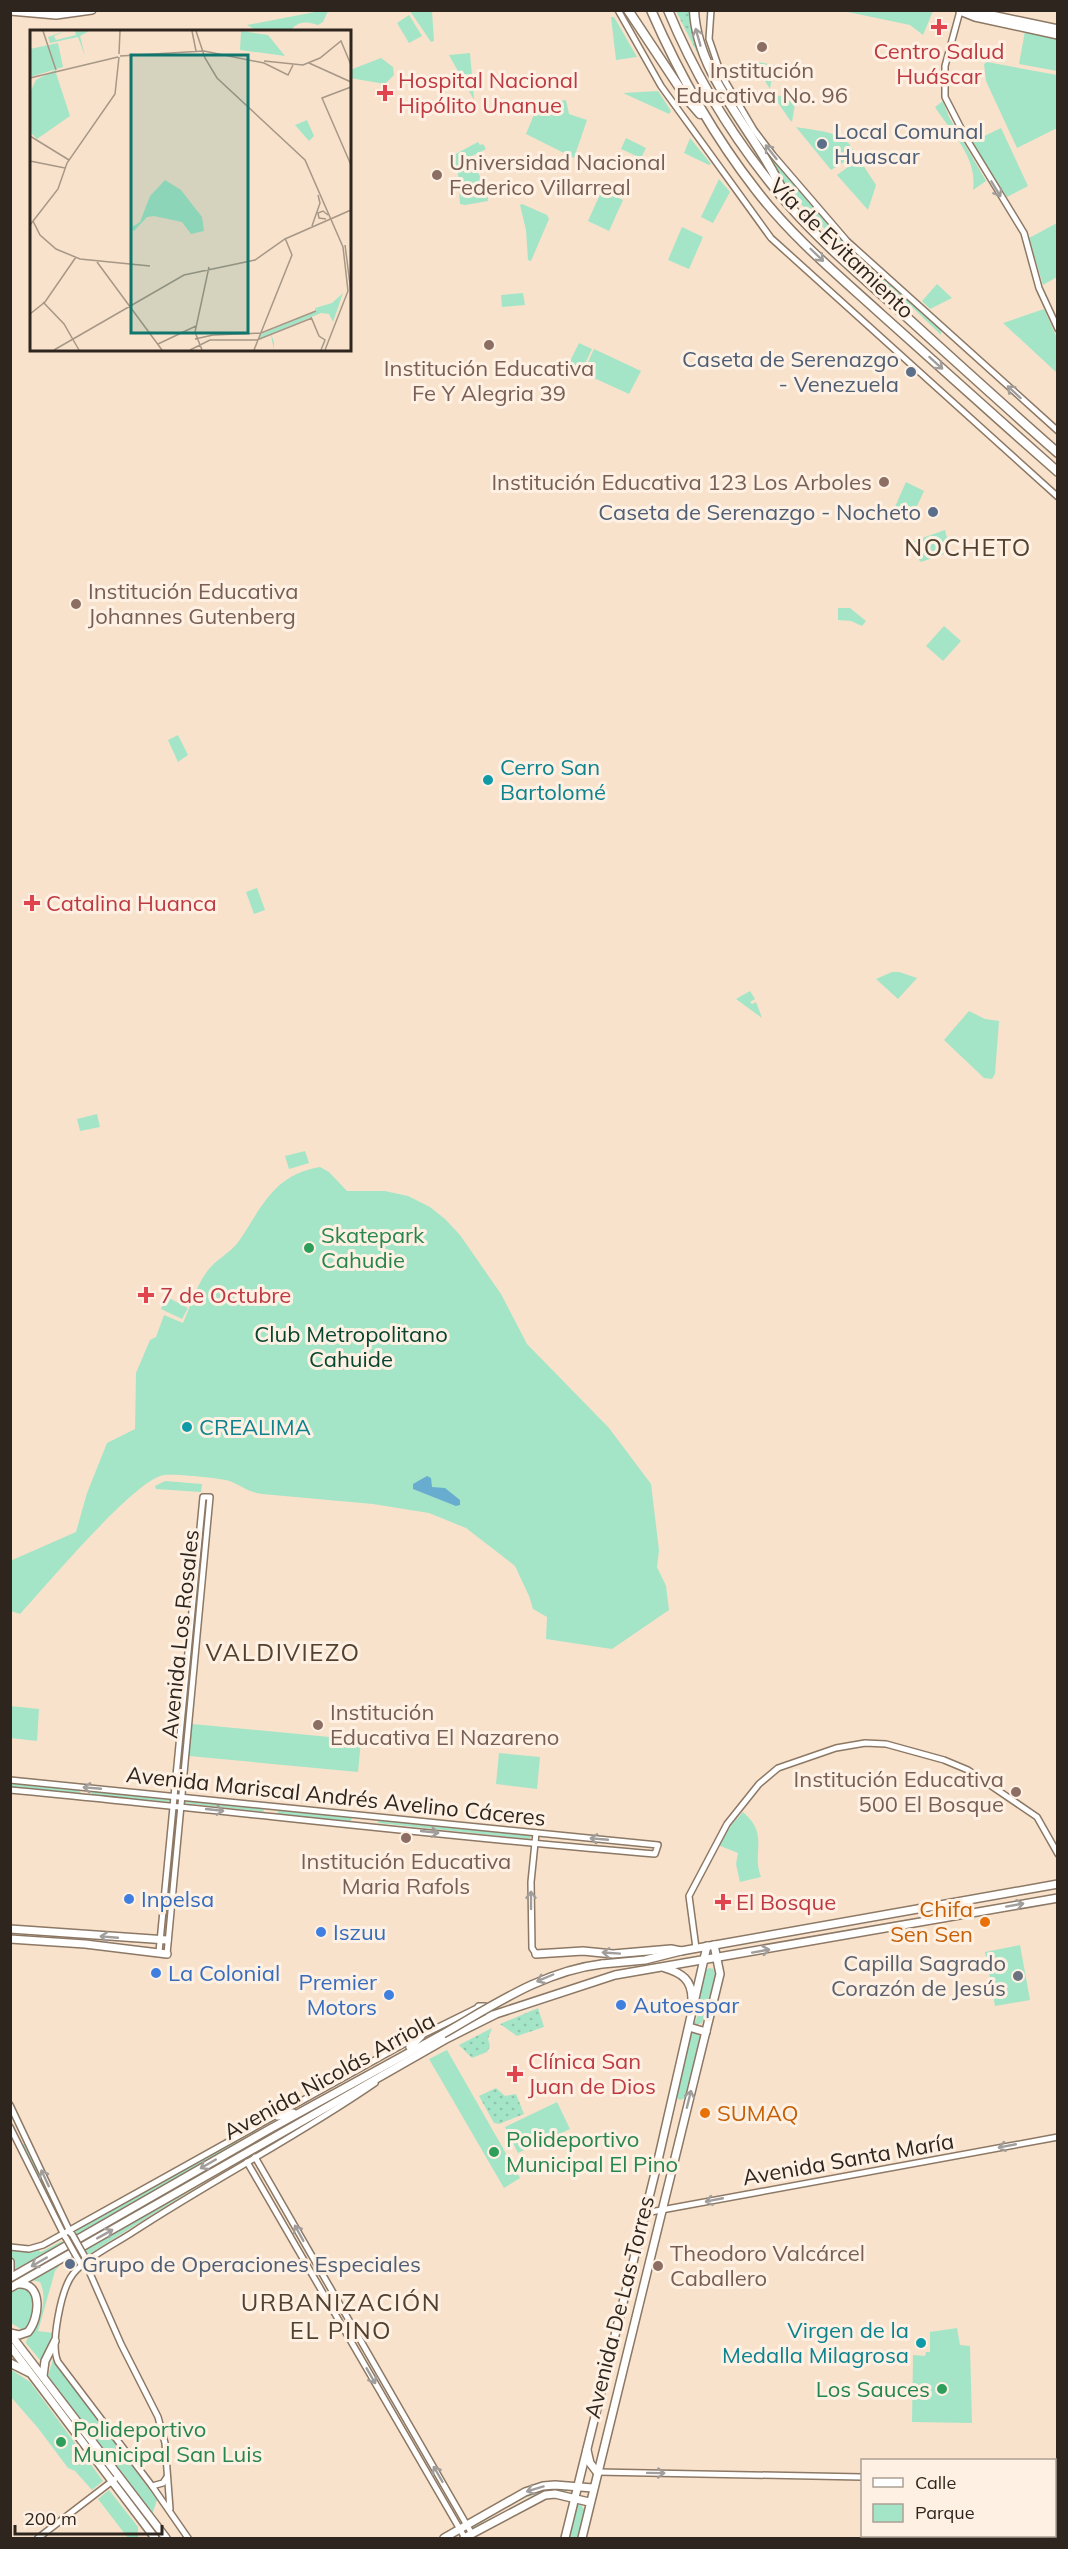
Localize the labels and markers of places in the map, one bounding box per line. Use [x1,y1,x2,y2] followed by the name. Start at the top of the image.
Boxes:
[930,18,948,36] marker: Centro Salud Huáscar
[873,37,1005,90] place label: Centro Salud Huáscar
[755,40,769,54] marker: Institución Educativa No. 96
[676,56,848,109] place label: Institución Educativa No. 96
[398,66,578,119] place label: Hospital Nacional Hipólito Unanue
[376,84,394,102] marker: Hospital Nacional Hipólito Unanue
[834,117,984,170] place label: Local Comunal Huascar
[815,137,829,151] marker: Local Comunal Huascar
[449,148,666,201] place label: Universidad Nacional Federico Villarreal
[430,168,444,182] marker: Universidad Nacional Federico Villarreal
[482,338,496,352] marker: Institución Educativa Fe Y Alegria 39
[682,345,899,398] place label: Caseta de Serenazgo - Venezuela
[384,354,594,407] place label: Institución Educativa Fe Y Alegria 39
[904,365,918,379] marker: Caseta de Serenazgo - Venezuela
[491,468,872,496] place label: Institución Educativa 123 Los Arboles
[877,475,891,489] marker: Institución Educativa 123 Los Arboles
[598,498,921,526] place label: Caseta de Serenazgo - Nocheto
[926,505,940,519] marker: Caseta de Serenazgo - Nocheto
[88,577,298,630] place label: Institución Educativa Johannes Gutenberg
[69,597,83,611] marker: Institución Educativa Johannes Gutenberg
[500,753,606,806] place label: Cerro San Bartolomé
[481,773,495,787] marker: Cerro San Bartolomé
[46,889,217,917] place label: Catalina Huanca
[23,894,41,912] marker: Catalina Huanca
[321,1221,425,1274] place label: Skatepark Cahudie
[302,1241,316,1255] marker: Skatepark Cahudie
[160,1281,291,1309] place label: 7 de Octubre
[137,1286,155,1304] marker: 7 de Octubre
[199,1413,311,1441] place label: CREALIMA
[180,1420,194,1434] marker: CREALIMA
[330,1698,559,1751] place label: Institución Educativa El Nazareno
[311,1718,325,1732] marker: Institución Educativa El Nazareno
[794,1765,1004,1818] place label: Institución Educativa 500 El Bosque
[1009,1785,1023,1799] marker: Institución Educativa 500 El Bosque
[399,1831,413,1845] marker: Institución Educativa Maria Rafols
[301,1847,511,1900] place label: Institución Educativa Maria Rafols
[141,1885,214,1913] place label: Inpelsa
[736,1888,836,1916] place label: El Bosque
[122,1892,136,1906] marker: Inpelsa
[714,1893,732,1911] marker: El Bosque
[890,1895,973,1948] place label: Chifa Sen Sen
[978,1915,992,1929] marker: Chifa Sen Sen
[333,1918,386,1946] place label: Iszuu
[314,1925,328,1939] marker: Iszuu
[831,1949,1006,2002] place label: Capilla Sagrado Corazón de Jesús
[168,1959,280,1987] place label: La Colonial
[149,1966,163,1980] marker: La Colonial
[299,1968,377,2021] place label: Premier Motors
[1011,1969,1025,1983] marker: Capilla Sagrado Corazón de Jesús
[382,1988,396,2002] marker: Premier Motors
[633,1991,739,2019] place label: Autoespar
[614,1998,628,2012] marker: Autoespar
[528,2047,656,2100] place label: Clínica San Juan de Dios
[506,2065,524,2083] marker: Clínica San Juan de Dios
[717,2099,799,2127] place label: SUMAQ
[698,2106,712,2120] marker: SUMAQ
[506,2125,678,2178] place label: Polideportivo Municipal El Pino
[487,2145,501,2159] marker: Polideportivo Municipal El Pino
[670,2239,865,2292] place label: Theodoro Valcárcel Caballero
[82,2250,421,2278] place label: Grupo de Operaciones Especiales
[63,2257,77,2271] marker: Grupo de Operaciones Especiales
[651,2259,665,2273] marker: Theodoro Valcárcel Caballero
[722,2316,909,2369] place label: Virgen de la Medalla Milagrosa
[914,2336,928,2350] marker: Virgen de la Medalla Milagrosa
[816,2375,930,2403] place label: Los Sauces
[935,2382,949,2396] marker: Los Sauces
[73,2415,262,2468] place label: Polideportivo Municipal San Luis
[54,2435,68,2449] marker: Polideportivo Municipal San Luis

